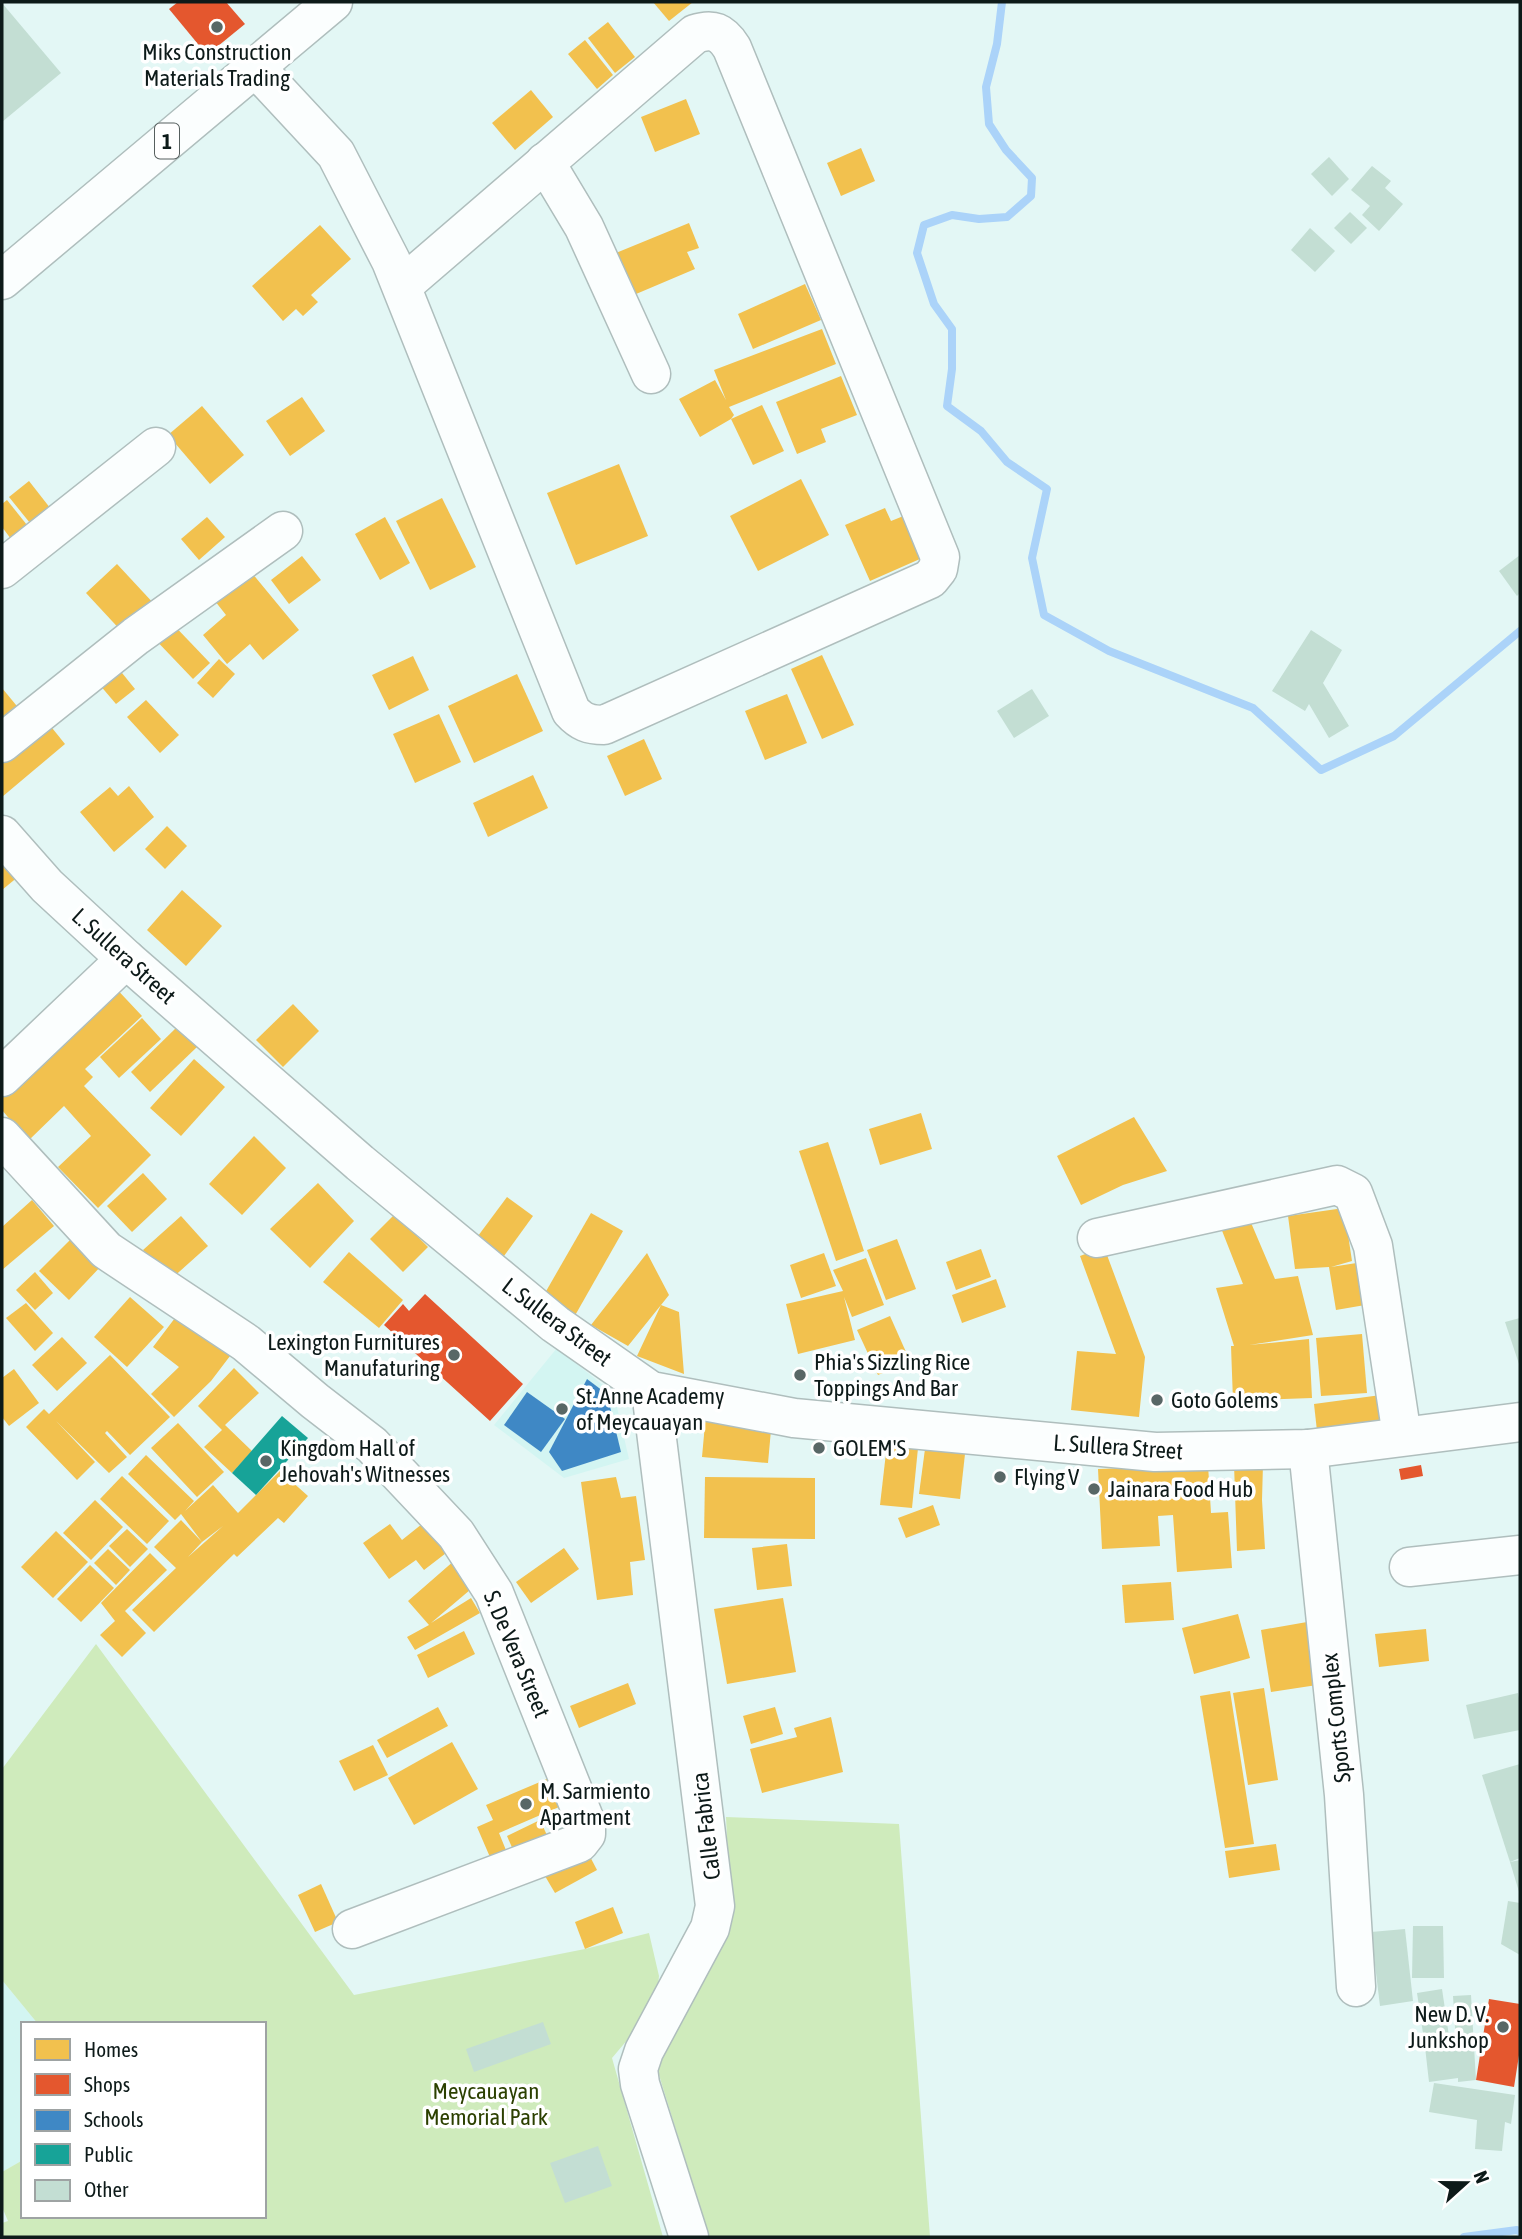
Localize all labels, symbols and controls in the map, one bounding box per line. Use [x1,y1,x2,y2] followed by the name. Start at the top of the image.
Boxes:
[209,19,225,35] marker: Miks Construction Materials Trading
[142,39,292,91] place label: Miks Construction Materials Trading
[155,124,179,158] road number: 1
[67,903,181,1009] street label: L. Sullera Street
[497,1273,617,1371] street label: L. Sullera Street
[267,1329,440,1381] place label: Lexington Furnitures Manufaturing
[446,1347,462,1363] marker: Lexington Furnitures Manufaturing
[814,1349,970,1401] place label: Phia's Sizzling Rice Toppings And Bar
[792,1367,808,1383] marker: Phia's Sizzling Rice Toppings And Bar
[576,1383,725,1435] place label: St. Anne Academy of Meycauayan
[1171,1387,1278,1413] place label: Goto Golems
[1149,1392,1165,1408] marker: Goto Golems
[554,1401,570,1417] marker: St. Anne Academy of Meycauayan
[1052,1429,1184,1465] street label: L. Sullera Street
[280,1435,450,1487] place label: Kingdom Hall of Jehovah's Witnesses
[833,1435,907,1461] place label: GOLEM'S
[811,1440,827,1456] marker: GOLEM'S
[258,1453,274,1469] marker: Kingdom Hall of Jehovah's Witnesses
[1014,1464,1080,1490] place label: Flying V
[992,1469,1008,1485] marker: Flying V
[1108,1476,1253,1502] place label: Jainara Food Hub
[1086,1481,1102,1497] marker: Jainara Food Hub
[479,1587,555,1721] street label: S. De Vera Street
[1316,1652,1356,1784] street label: Sports Complex
[686,1771,726,1881] street label: Calle Fabrica
[540,1778,650,1830] place label: M. Sarmiento Apartment
[518,1796,534,1812] marker: M. Sarmiento Apartment
[1408,2001,1489,2053] place label: New D. V. Junkshop
[1495,2019,1511,2035] marker: New D. V. Junkshop
[21,2022,266,2218] legend
[84,2037,138,2061] text: Homes
[84,2072,130,2096] text: Shops
[424,2078,548,2130] park label: Meycauayan Memorial Park
[84,2107,144,2131] text: Schools
[84,2142,133,2166] text: Public
[1431,2148,1501,2218] north arrow
[1470,2168,1494,2186] text: N
[84,2177,129,2201] text: Other

